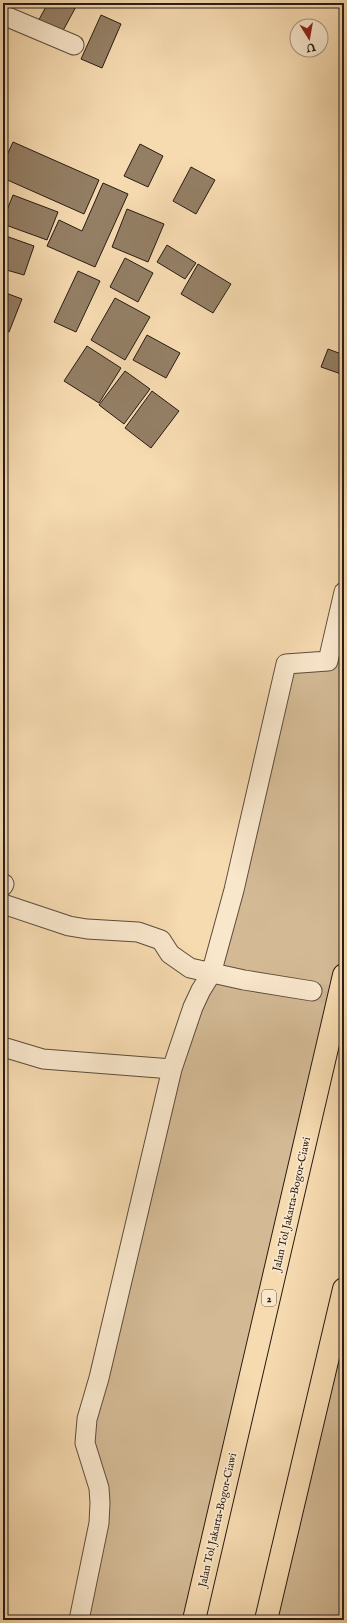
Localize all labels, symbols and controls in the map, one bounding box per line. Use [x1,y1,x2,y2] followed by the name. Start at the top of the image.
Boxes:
[289,18,329,58] north arrow
[304,39,318,55] text: U
[269,1136,314,1275] street label: Jalan Tol Jakarta–Bogor–Ciawi
[262,1290,276,1306] road number: 2
[195,1452,240,1591] street label: Jalan Tol Jakarta–Bogor–Ciawi

